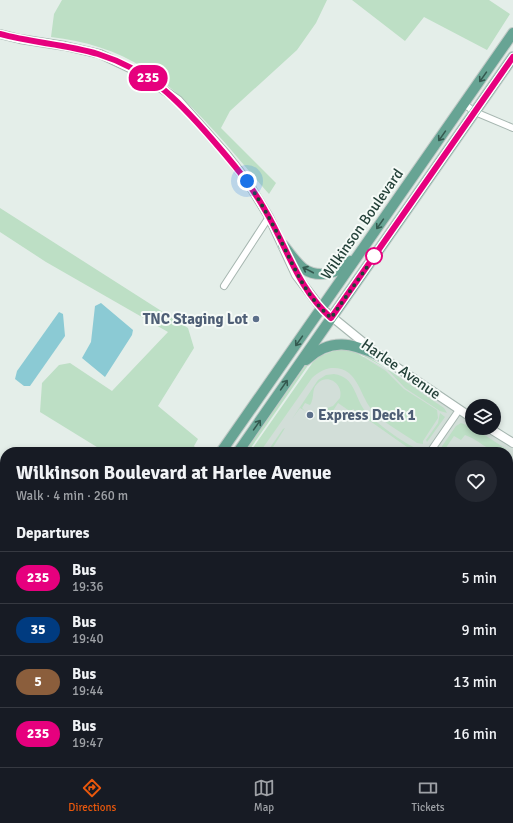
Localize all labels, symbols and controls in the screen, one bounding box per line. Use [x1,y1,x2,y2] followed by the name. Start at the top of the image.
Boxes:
[125,65,171,91] line badge: 235
[137,69,159,86] text: 235
[479,71,487,82] one-way arrow
[438,130,446,141] one-way arrow
[317,165,407,283] street label: Wilkinson Boulevard
[237,171,257,191] your location
[376,218,384,229] one-way arrow
[365,247,383,265] unlabelled marker
[302,265,314,273] one-way arrow
[143,310,248,328] place label: TNC Staging Lot
[251,314,261,324] marker: TNC Staging Lot
[295,335,303,346] one-way arrow
[358,335,444,403] street label: Harlee Avenue
[280,380,288,391] one-way arrow
[465,399,501,435] map controls
[465,399,501,435] button: layers
[318,406,415,424] place label: Express Deck 1
[305,410,315,420] marker: Express Deck 1
[253,420,261,431] one-way arrow
[455,460,497,502] button: heart
[16,461,332,485] text: Wilkinson Boulevard at Harlee Avenue
[16,488,128,504] text: Walk · 4 min · 260 m
[16,524,89,542] text: Departures
[72,561,96,579] text: Bus
[27,569,49,586] text: 235
[461,569,497,587] text: 5 min
[72,579,104,595] text: 19:36
[72,613,96,631] text: Bus
[30,621,46,638] text: 35
[461,621,497,639] text: 9 min
[72,631,104,647] text: 19:40
[72,665,96,683] text: Bus
[34,673,42,690] text: 5
[453,673,497,691] text: 13 min
[72,683,104,699] text: 19:44
[72,717,96,735] text: Bus
[27,725,49,742] text: 235
[453,725,497,743] text: 16 min
[72,735,104,751] text: 19:47
[68,777,116,814] tab: Directions
[253,777,275,814] tab: Map
[412,777,445,814] tab: Tickets

